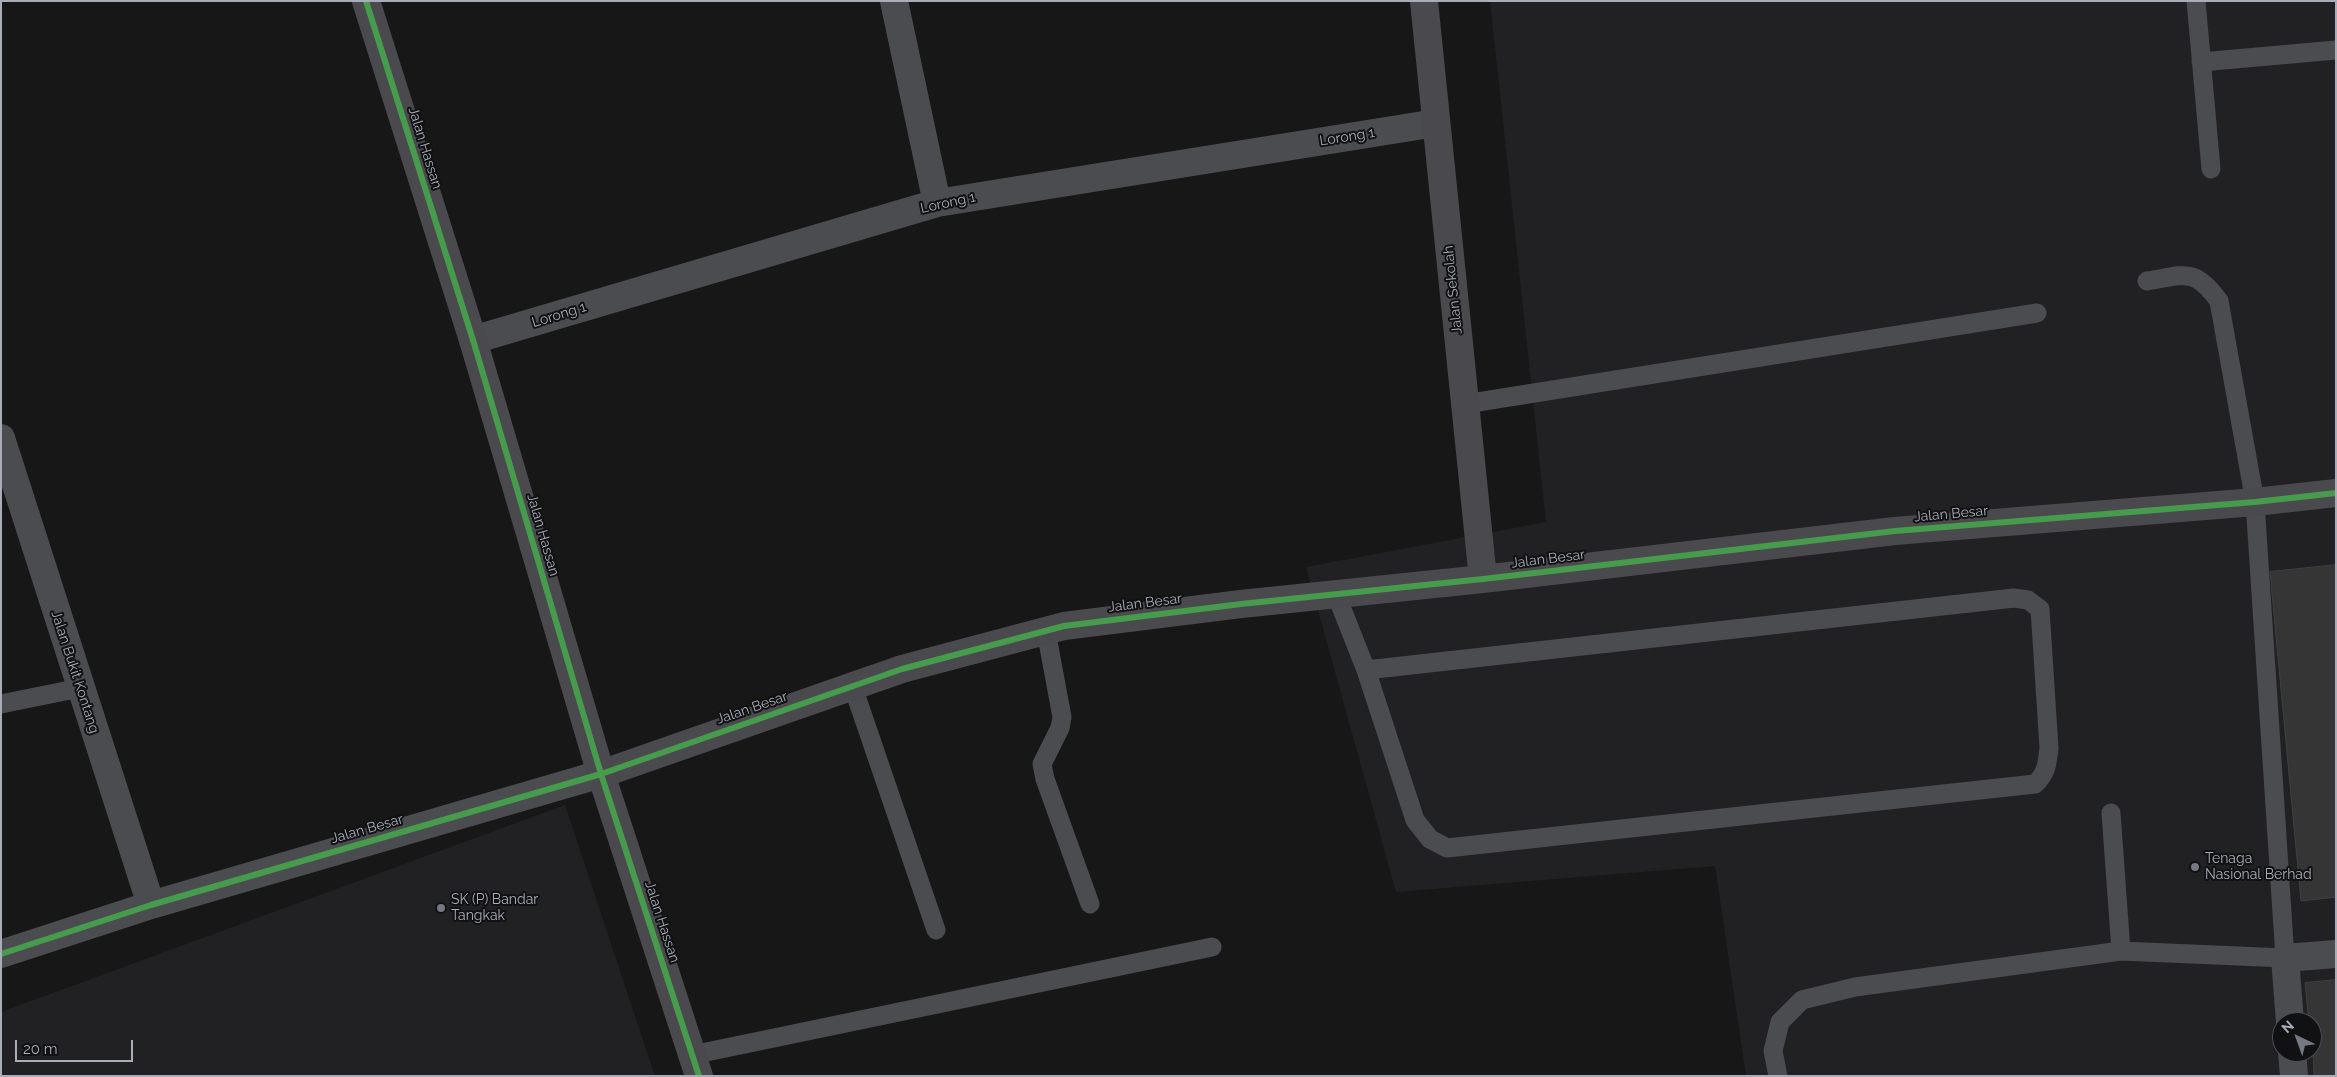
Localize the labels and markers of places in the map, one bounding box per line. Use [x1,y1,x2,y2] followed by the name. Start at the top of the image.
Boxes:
[2205,851,2312,884] place label: Tenaga Nasional Berhad
[2189,861,2201,873] marker: Tenaga Nasional Berhad
[451,892,538,924] place label: SK (P) Bandar Tangkak
[435,902,447,914] marker: SK (P) Bandar Tangkak

